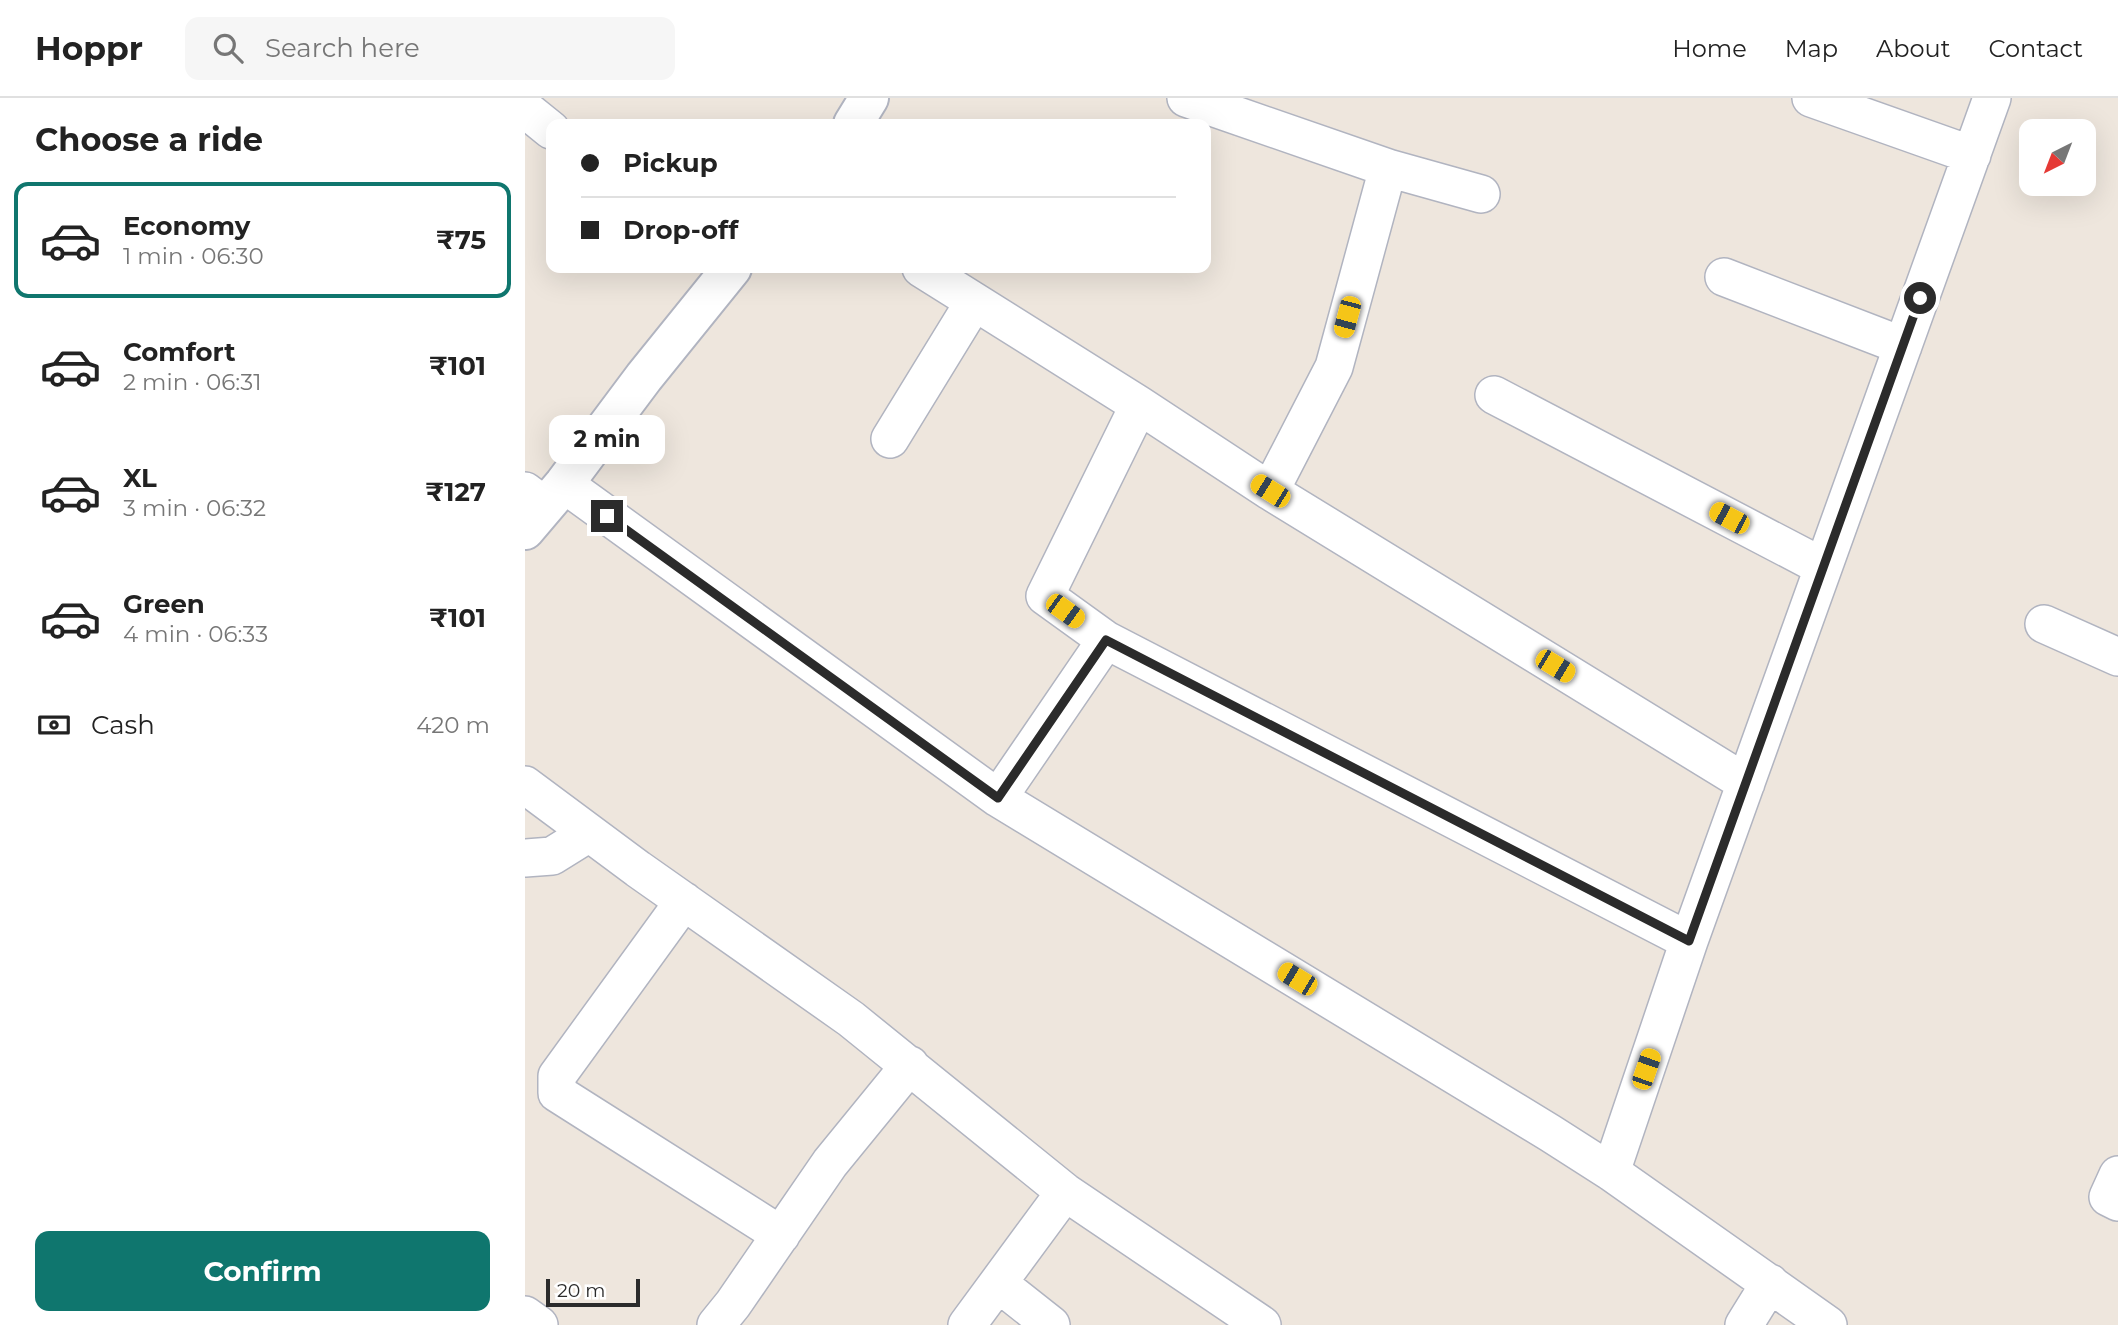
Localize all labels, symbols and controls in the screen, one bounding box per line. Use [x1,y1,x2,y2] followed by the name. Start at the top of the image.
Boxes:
[185,17,675,80] search box
[35,28,143,68] text: Hoppr
[209,29,247,67] icon: search
[265,32,420,64] text: Search here
[1672,34,1747,63] text: Home
[1785,34,1838,63] text: Map
[1876,34,1950,63] text: About
[1988,34,2083,63] text: Contact
[2019,119,2097,196] north arrow
[2019,119,2096,196] map controls
[35,120,263,159] text: Choose a ride
[623,147,718,179] text: Pickup
[39,209,102,272] icon: car
[123,210,250,242] text: Economy
[623,214,738,246] text: Drop-off
[436,224,486,256] text: ₹75
[123,242,264,270] text: 1 min · 06:30
[1904,282,1936,314] route start
[1332,294,1363,340] car
[39,335,102,398] icon: car
[123,336,235,368] text: Comfort
[429,350,486,382] text: ₹101
[123,368,261,396] text: 2 min · 06:31
[549,414,665,464] callout: 2 min
[573,425,641,453] text: 2 min
[39,461,102,524] icon: car
[123,462,157,494] text: XL
[1247,471,1294,511] car
[425,476,486,508] text: ₹127
[123,494,266,522] text: 3 min · 06:32
[1706,499,1753,537] car
[591,500,623,532] route end
[39,587,102,650] icon: car
[123,588,205,620] text: Green
[1042,590,1089,632] car
[429,602,486,634] text: ₹101
[123,620,268,648] text: 4 min · 06:33
[1532,646,1579,686] car
[35,706,73,744] icon: cash
[91,709,155,741] text: Cash
[416,711,490,739] text: 420 m
[1274,959,1321,999] car
[1630,1046,1663,1092] car
[35,1231,490,1311] button: Confirm
[546,1276,641,1308] scale bar
[557,1279,605,1302] text: 20 m

